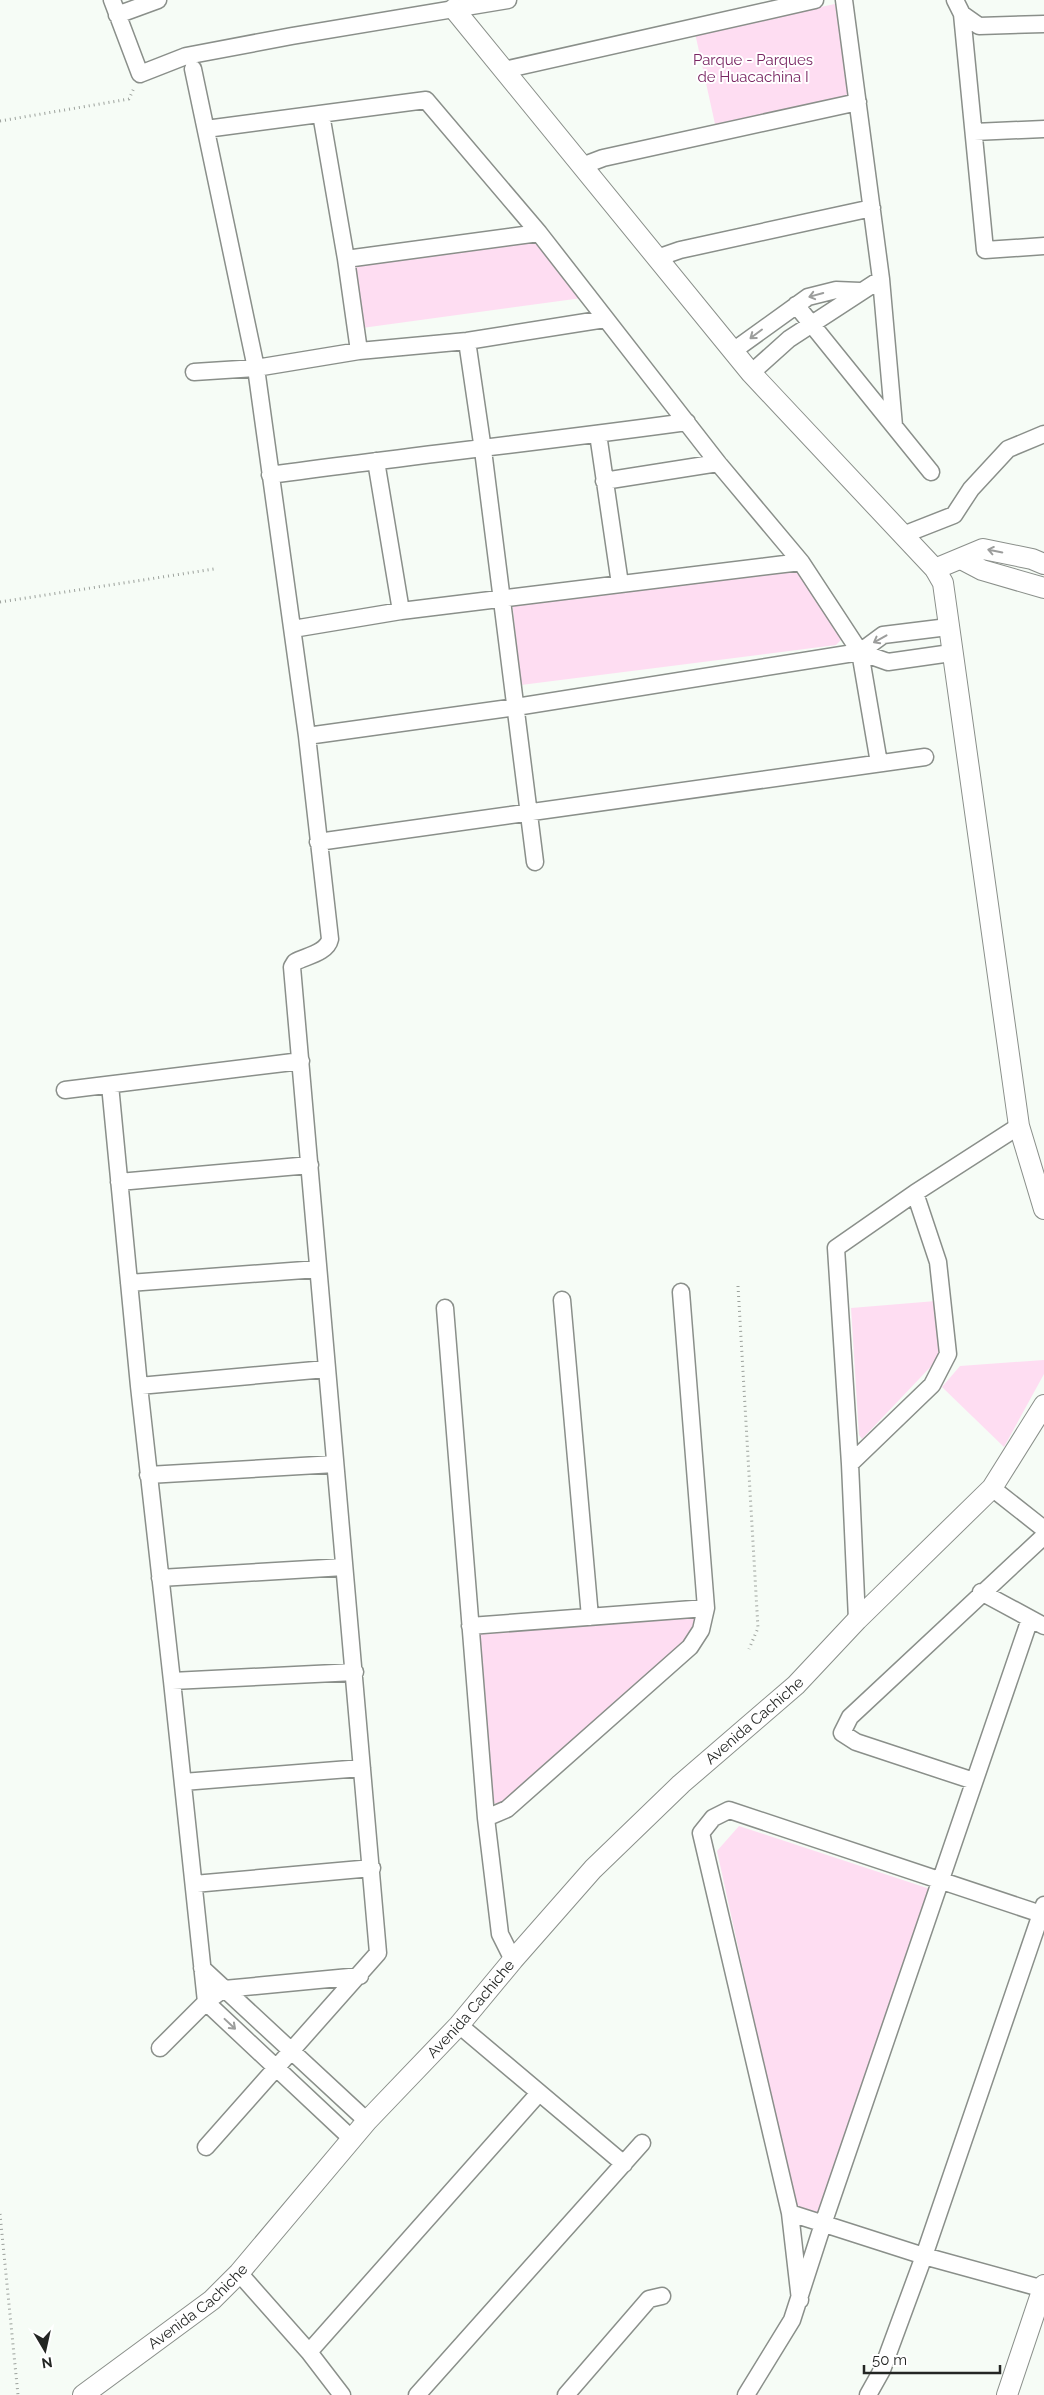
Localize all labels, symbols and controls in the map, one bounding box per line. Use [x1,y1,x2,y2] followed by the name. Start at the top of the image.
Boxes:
[693,51,813,86] park label: Parque - Parques de Huacachina I
[809,291,825,300] one-way arrow
[750,329,763,340] one-way arrow
[988,546,1004,556] one-way arrow
[873,634,888,644] one-way arrow
[702,1673,808,1768] street label: Avenida Cachiche
[423,1956,518,2062] street label: Avenida Cachiche
[223,2018,236,2030] one-way arrow
[144,2260,252,2353] street label: Avenida Cachiche
[20,2325,70,2375] north arrow
[864,2342,1000,2374] scale bar
[872,2351,907,2369] text: 50 m
[41,2354,54,2372] text: N

